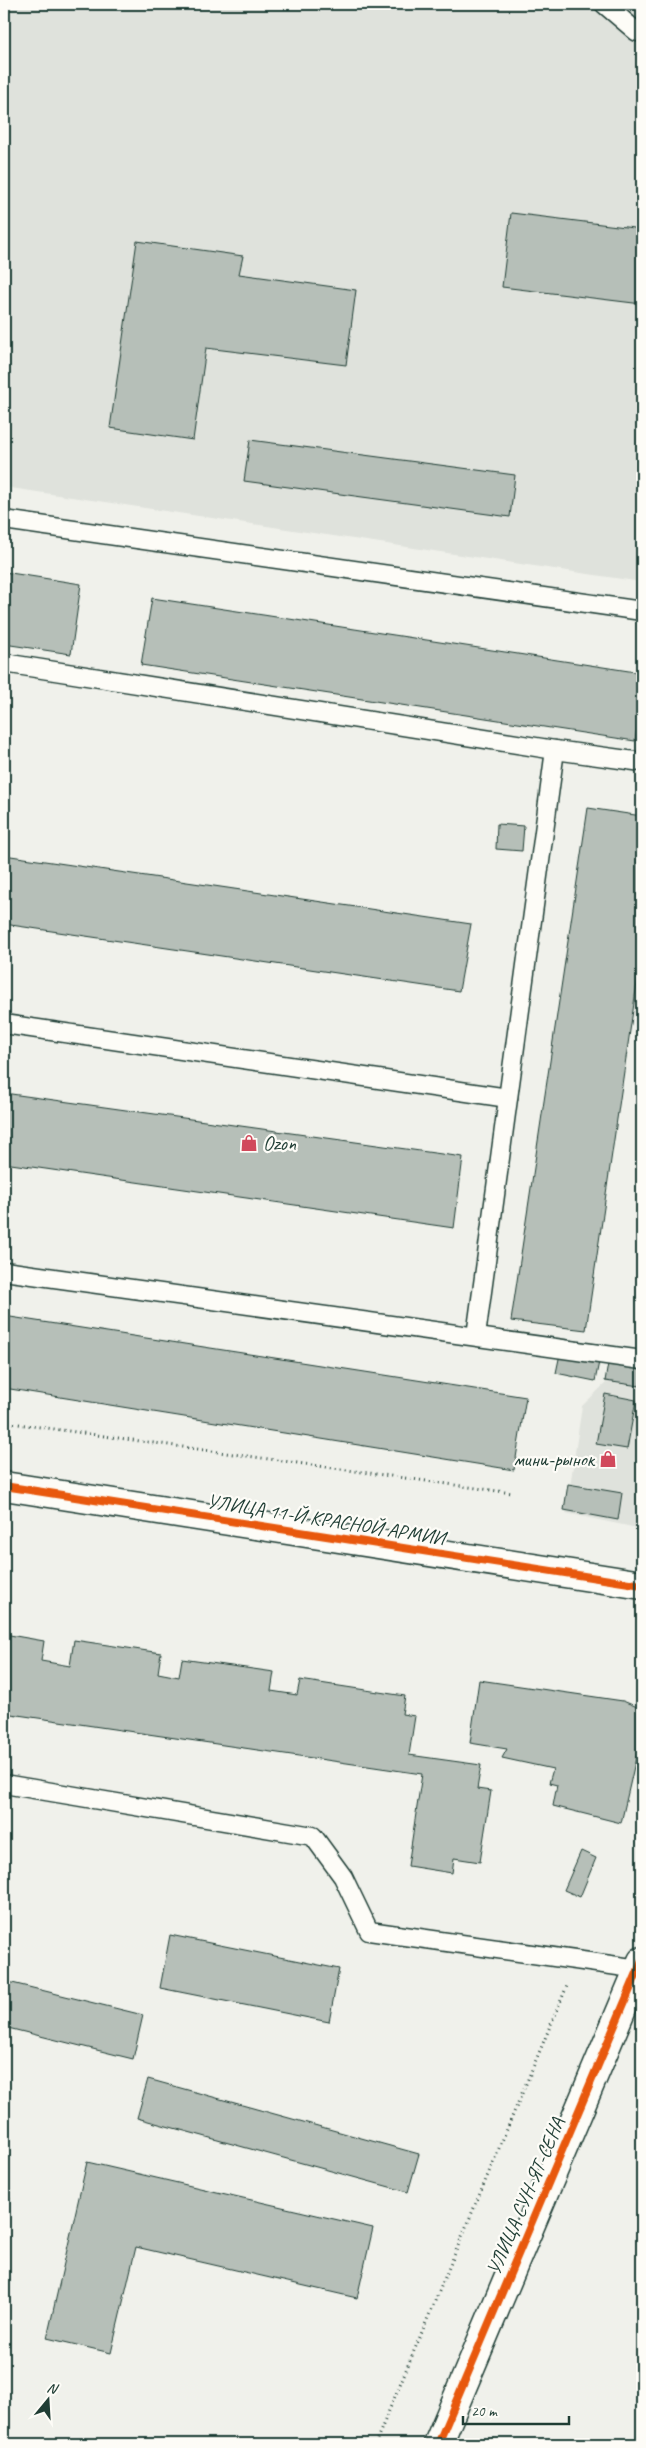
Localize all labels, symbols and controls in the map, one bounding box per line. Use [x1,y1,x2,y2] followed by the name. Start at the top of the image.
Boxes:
[263,1131,297,1156] place label: Ozon
[239,1133,259,1153] shop icon: Ozon
[513,1447,596,1472] place label: мини-рынок
[598,1449,618,1469] shop icon: мини-рынок
[205,1488,450,1551] street label: УЛИЦА 11-Й КРАСНОЙ АРМИИ
[481,2113,570,2279] street label: УЛИЦА СУН-ЯТ-СЕНА
[22,2376,72,2426] north arrow
[45,2379,61,2398] text: N
[463,2393,570,2425] scale bar
[471,2402,498,2421] text: 20 m

